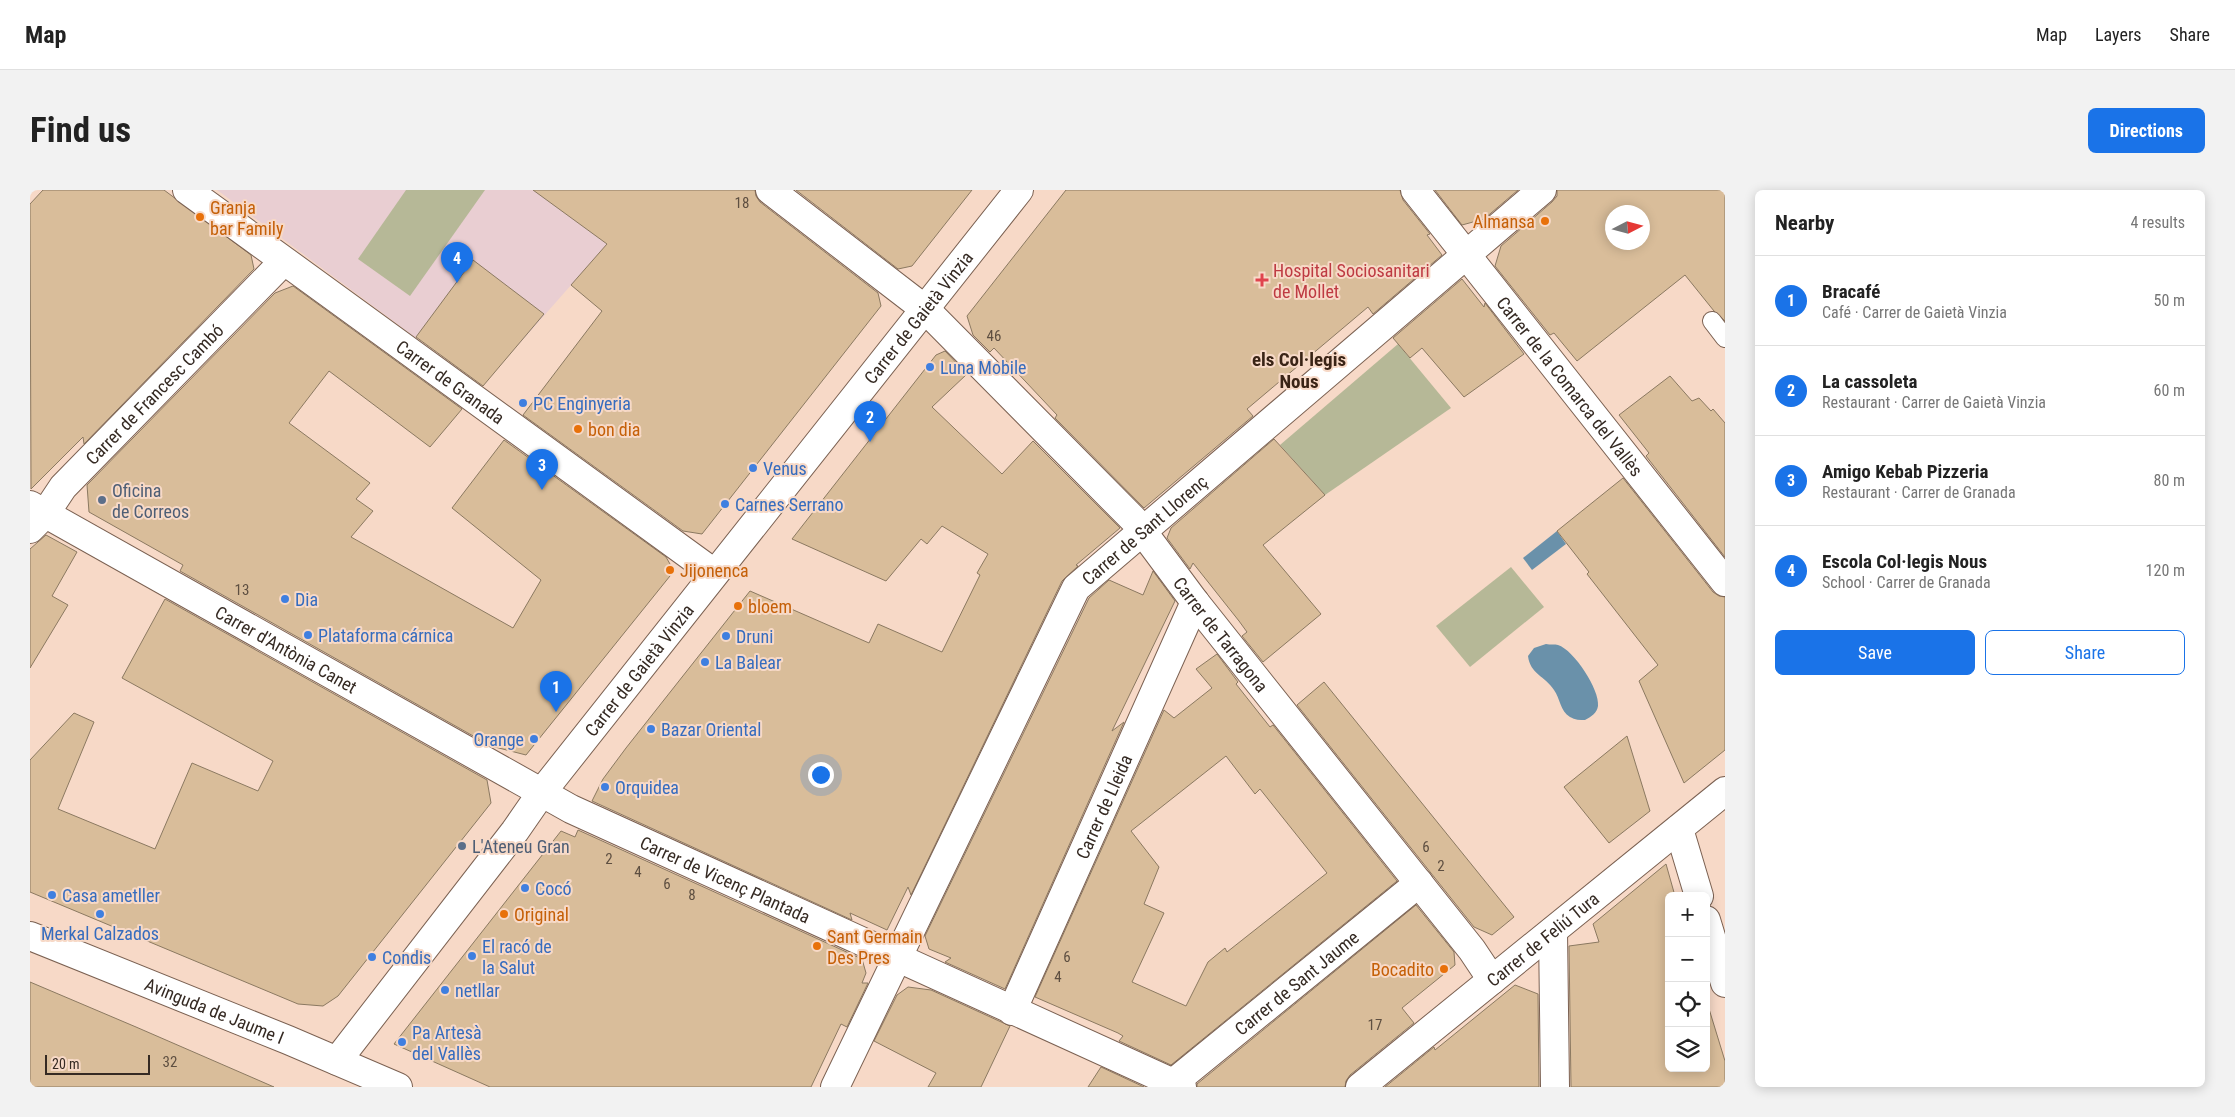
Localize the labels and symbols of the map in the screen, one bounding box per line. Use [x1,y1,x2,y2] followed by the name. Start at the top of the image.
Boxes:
[735,194,749,212] house number: 18
[210,197,284,239] place label: Granja bar Family
[1605,205,1650,250] north arrow
[194,211,206,223] marker: Granja bar Family
[1473,211,1535,232] place label: Almansa
[1539,215,1551,227] marker: Almansa
[441,242,473,283] pin: 4
[859,247,977,388] street label: Carrer de Gaietà Vinzia
[1273,260,1430,302] place label: Hospital Sociosanitari de Mollet
[1255,273,1269,287] marker: Hospital Sociosanitari de Mollet
[1493,292,1647,480] street label: Carrer de la Comarca del Vallès
[81,319,227,468] street label: Carrer de Francesc Cambó
[987,327,1001,345] house number: 46
[393,335,509,428] street label: Carrer de Granada
[1252,348,1346,393] district label: els Col·legis Nous
[940,357,1027,378] place label: Luna Mobile
[924,361,936,373] marker: Luna Mobile
[533,393,631,414] place label: PC Enginyeria
[517,397,529,409] marker: PC Enginyeria
[854,401,886,442] pin: 2
[588,419,640,440] place label: bon dia
[572,423,584,435] marker: bon dia
[526,449,558,490] pin: 3
[763,458,807,479] place label: Venus
[747,462,759,474] marker: Venus
[1077,470,1211,589] street label: Carrer de Sant Llorenç
[112,480,189,522] place label: Oficina de Correos
[96,494,108,506] marker: Oficina de Correos
[735,494,844,515] place label: Carnes Serrano
[719,498,731,510] marker: Carnes Serrano
[680,560,749,581] place label: Jijonenca
[664,564,676,576] marker: Jijonenca
[1169,573,1273,696] street label: Carrer de Tarragona
[235,581,249,599] house number: 13
[295,589,318,610] place label: Dia
[279,593,291,605] marker: Dia
[748,596,792,617] place label: bloem
[580,600,697,740] street label: Carrer de Gaietà Vinzia
[732,600,744,612] marker: bloem
[212,601,361,697] street label: Carrer d'Antònia Canet
[318,625,453,646] place label: Plataforma cárnica
[736,626,773,647] place label: Druni
[302,629,314,641] marker: Plataforma cárnica
[720,630,732,642] marker: Druni
[715,652,782,673] place label: La Balear
[699,656,711,668] marker: La Balear
[540,671,572,712] pin: 1
[661,719,761,740] place label: Bazar Oriental
[645,723,657,735] marker: Bazar Oriental
[473,729,524,750] place label: Orange
[528,733,540,745] marker: Orange
[1071,751,1136,862] street label: Carrer de Lleida
[808,762,834,788] your location
[615,777,679,798] place label: Orquidea
[599,781,611,793] marker: Orquidea
[637,831,813,927] street label: Carrer de Vicenç Plantada
[472,836,570,857] place label: L'Ateneu Gran
[1422,838,1430,856] house number: 6
[456,840,468,852] marker: L'Ateneu Gran
[605,850,613,868] house number: 2
[1437,857,1445,875] house number: 2
[634,863,642,881] house number: 4
[663,875,671,893] house number: 6
[535,878,572,899] place label: Cocó
[519,882,531,894] marker: Cocó
[62,885,160,906] place label: Casa ametller
[688,886,696,904] house number: 8
[1482,887,1603,991] street label: Carrer de Feliú Tura
[46,889,58,901] marker: Casa ametller
[514,904,569,925] place label: Original
[94,908,106,920] marker: Merkal Calzados
[498,908,510,920] marker: Original
[41,923,159,944] place label: Merkal Calzados
[827,926,923,968] place label: Sant Germain Des Pres
[1230,926,1363,1039] street label: Carrer de Sant Jaume
[482,936,552,978] place label: El racó de la Salut
[811,940,823,952] marker: Sant Germain Des Pres
[382,947,431,968] place label: Condis
[1063,948,1071,966] house number: 6
[466,950,478,962] marker: El racó de la Salut
[366,951,378,963] marker: Condis
[1371,959,1434,980] place label: Bocadito
[1438,963,1450,975] marker: Bocadito
[1054,968,1062,986] house number: 4
[142,973,287,1048] street label: Avinguda de Jaume I
[455,980,500,1001] place label: netllar
[439,984,451,996] marker: netllar
[1368,1016,1382,1034] house number: 17
[412,1022,482,1064] place label: Pa Artesà del Vallès
[396,1036,408,1048] marker: Pa Artesà del Vallès
[45,1052,150,1075] scale bar
[163,1053,177,1071] house number: 32

